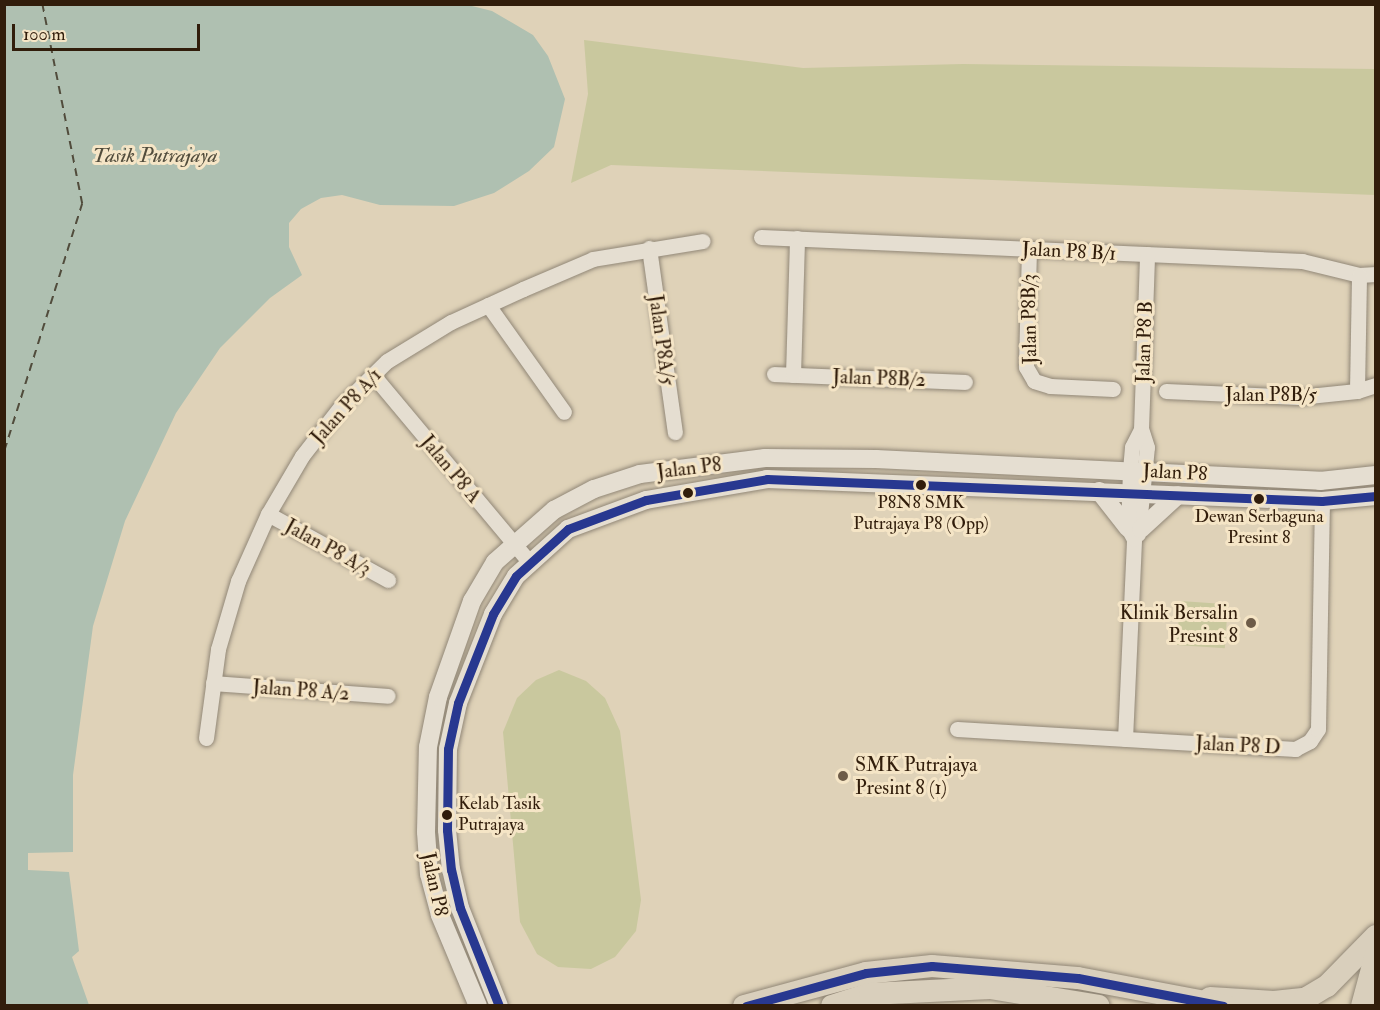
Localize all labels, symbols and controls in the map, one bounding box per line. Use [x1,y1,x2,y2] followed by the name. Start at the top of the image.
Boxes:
[15,12,202,50] scale bar
[23,23,66,46] text: 100 m
[93,143,217,169] water label: Tasik Putrajaya
[1021,237,1117,265] street label: Jalan P8 B/1
[1016,273,1042,365] street label: Jalan P8B/3
[644,293,680,387] street label: Jalan P8A/5
[1131,301,1157,383] street label: Jalan P8 B
[306,363,386,449] street label: Jalan P8 A/1
[832,364,926,392] street label: Jalan P8B/2
[1225,382,1317,406] street label: Jalan P8B/5
[416,430,486,508] street label: Jalan P8 A
[655,452,723,484] street label: Jalan P8
[1142,458,1208,486] street label: Jalan P8
[915,479,927,491] marker: P8N8 SMK Putrajaya P8 (Opp)
[682,487,694,499] unlabelled marker
[853,493,989,536] place label: P8N8 SMK Putrajaya P8 (Opp)
[1253,493,1265,505] marker: Dewan Serbaguna Presint 8
[1194,507,1324,550] place label: Dewan Serbaguna Presint 8
[281,514,375,580] street label: Jalan P8 A/3
[1119,600,1238,647] place label: Klinik Bersalin Presint 8
[1242,614,1260,632] marker: Klinik Bersalin Presint 8
[252,675,350,705] street label: Jalan P8 A/2
[1195,731,1281,759] street label: Jalan P8 D
[855,752,977,799] place label: SMK Putrajaya Presint 8 (1)
[836,769,850,783] marker: SMK Putrajaya Presint 8 (1)
[458,794,541,836] place label: Kelab Tasik Putrajaya
[441,809,453,821] marker: Kelab Tasik Putrajaya
[417,850,453,918] street label: Jalan P8

